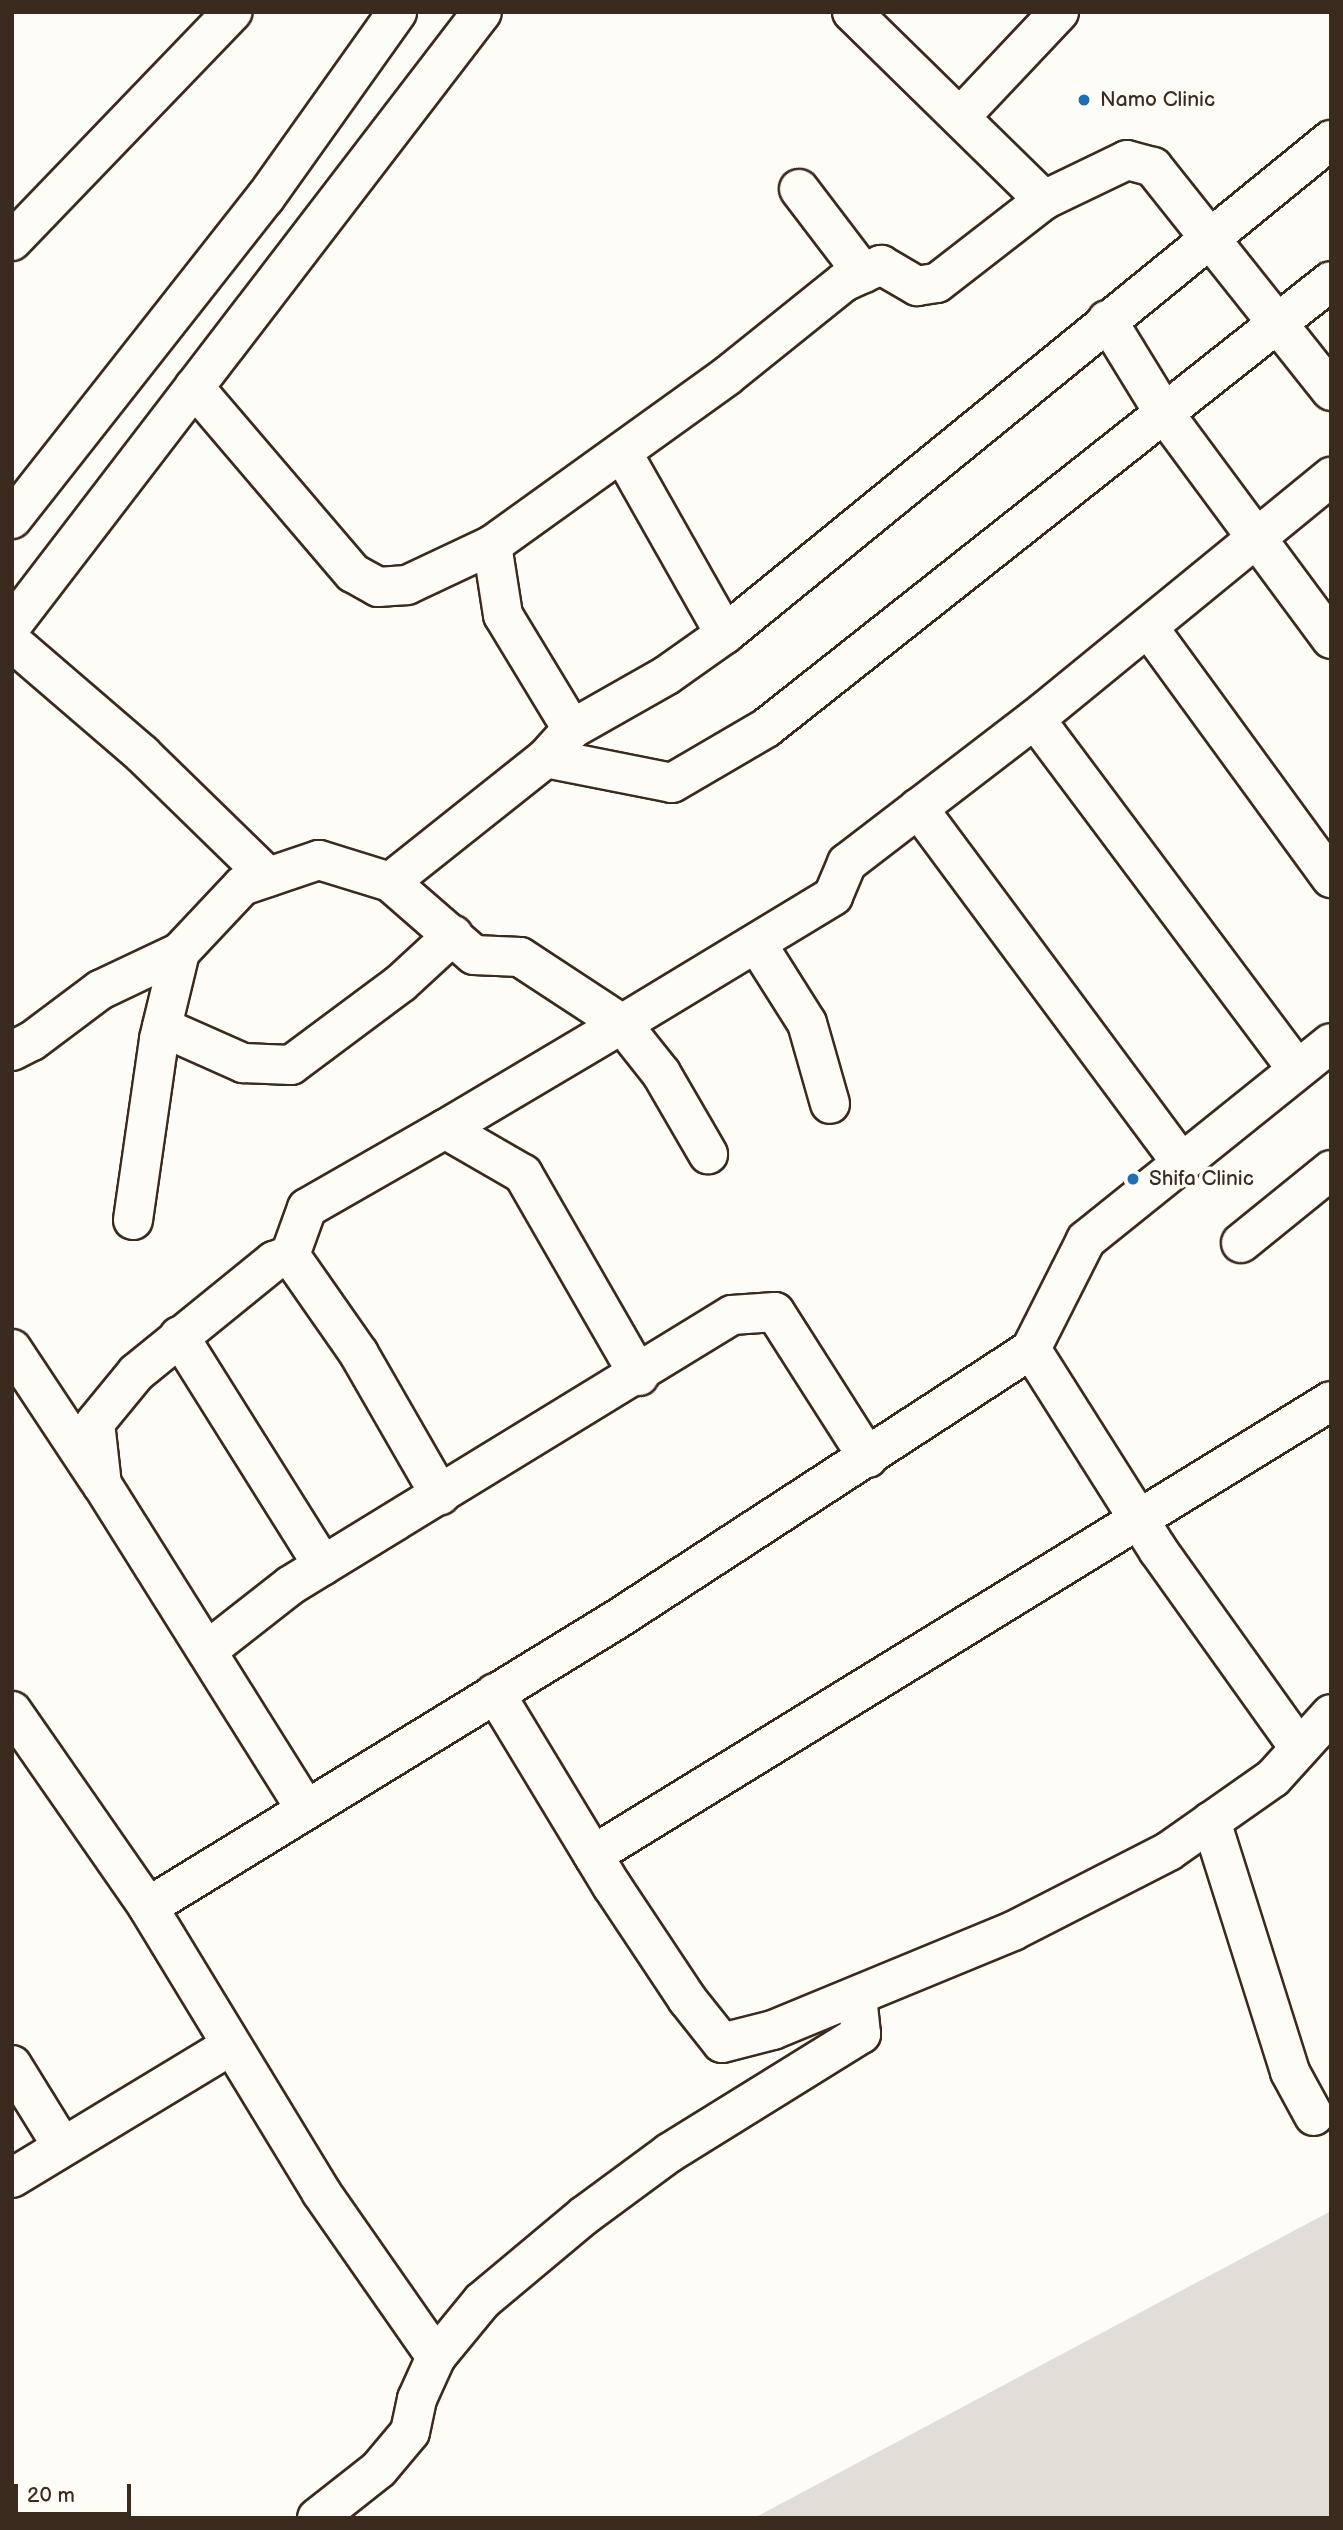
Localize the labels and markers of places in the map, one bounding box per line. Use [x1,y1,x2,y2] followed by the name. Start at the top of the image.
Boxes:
[1100,87,1215,113] place label: Namo Clinic
[1074,90,1094,110] marker: Namo Clinic
[1149,1166,1254,1192] place label: Shifa Clinic
[1123,1169,1143,1189] marker: Shifa Clinic

